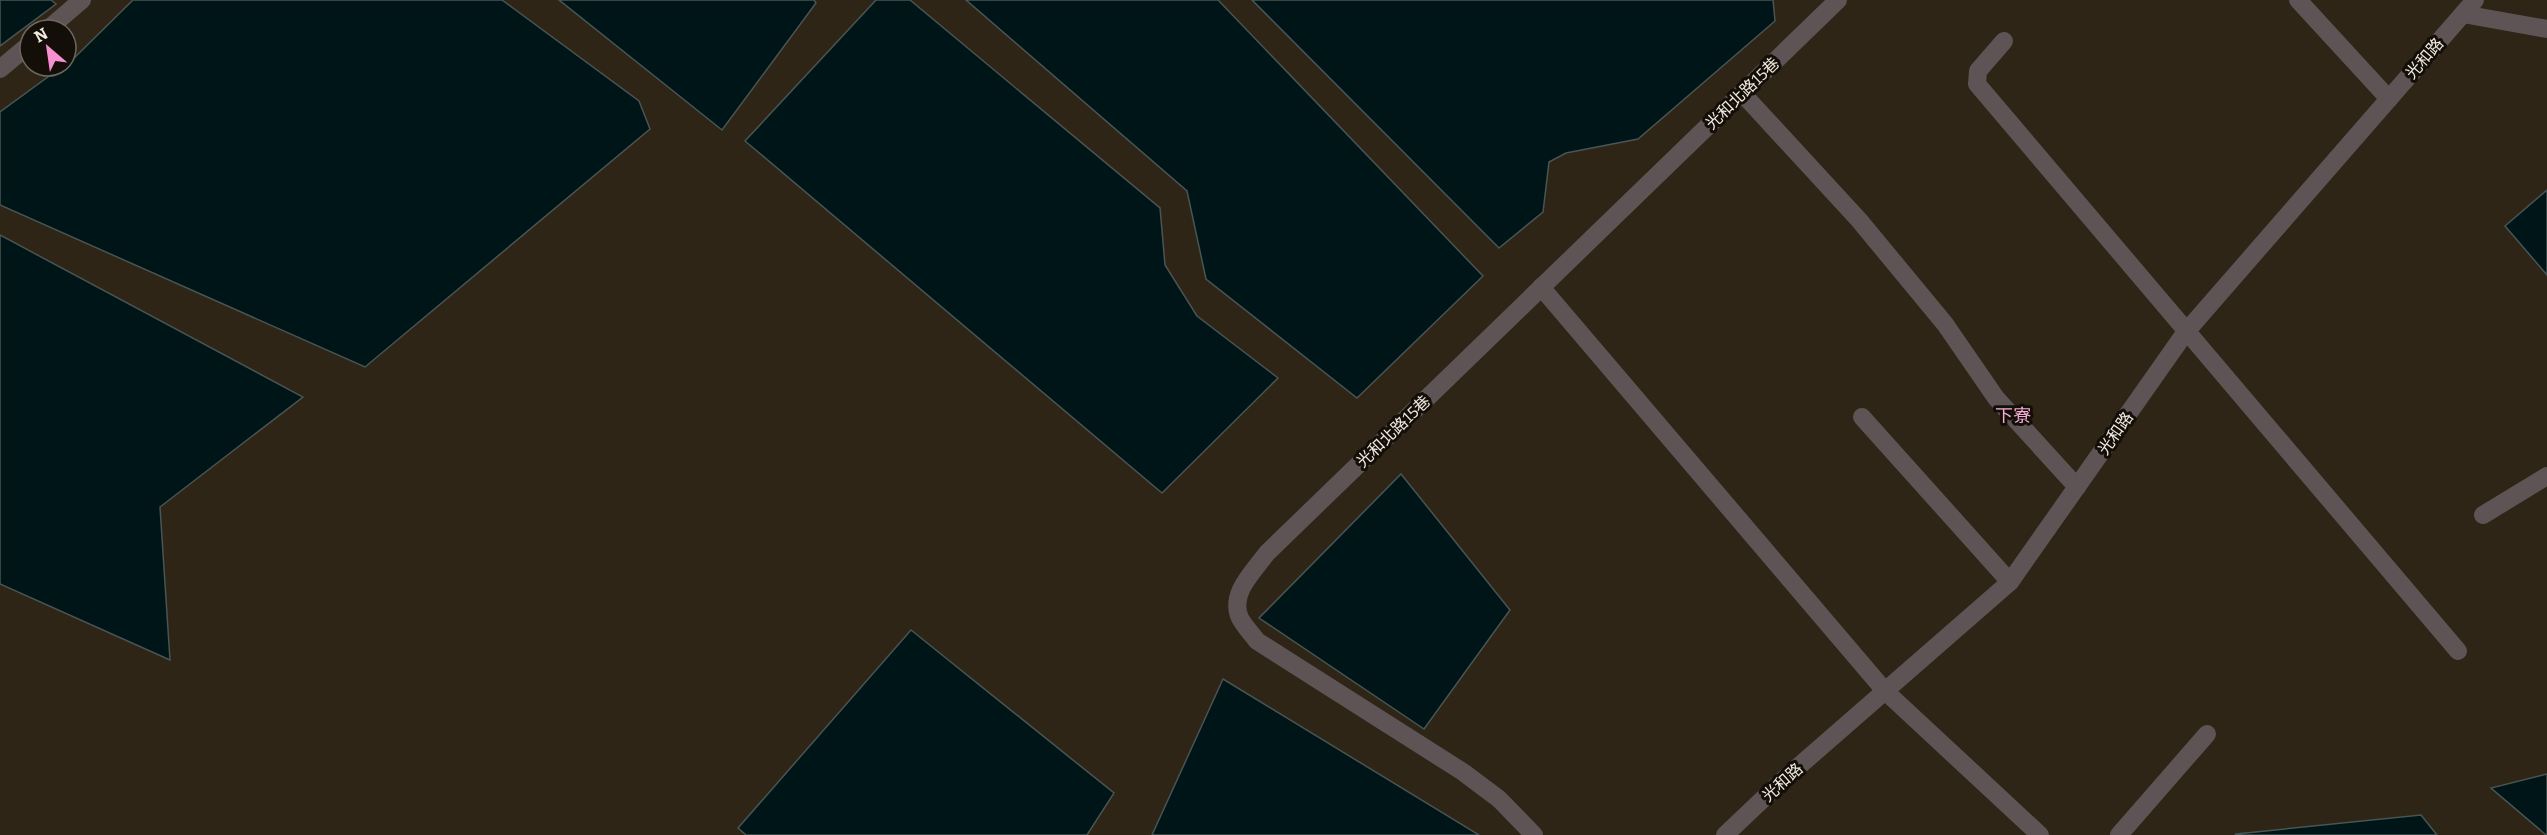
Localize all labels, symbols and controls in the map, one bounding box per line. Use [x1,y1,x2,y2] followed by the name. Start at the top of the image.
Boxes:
[18,18,78,78] north arrow
[31,24,51,47] text: N
[2401,34,2447,83] street label: 光和路
[1702,54,1783,133] street label: 光和北路15巷
[1353,392,1434,471] street label: 光和北路15巷
[1995,405,2031,427] district label: 下寮
[2094,408,2137,458] street label: 光和路
[1758,759,1807,805] street label: 光和路

